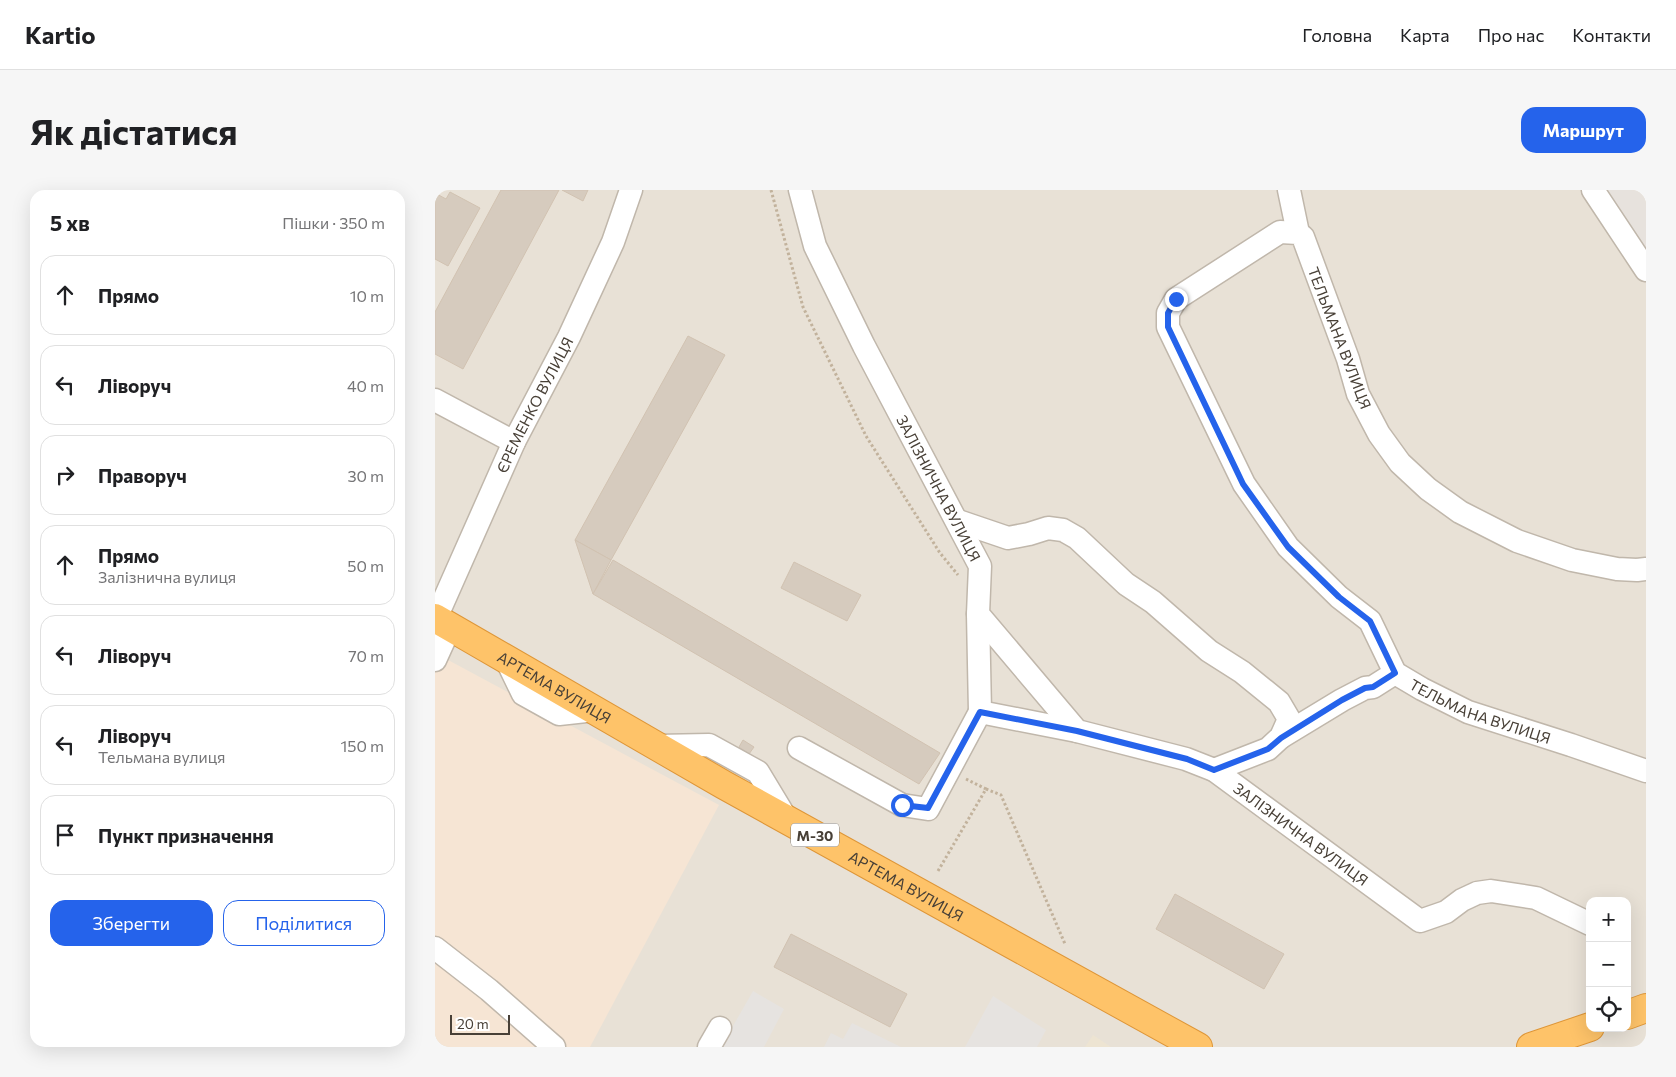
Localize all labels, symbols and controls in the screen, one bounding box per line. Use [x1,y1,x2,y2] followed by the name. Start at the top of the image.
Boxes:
[25,20,95,49] text: Kartio
[1302,24,1372,46] text: Головна
[1400,24,1450,46] text: Карта
[1478,24,1544,46] text: Про нас
[1572,24,1651,46] text: Контакти
[1521,107,1646,153] button: Маршрут
[30,109,238,152] text: Як дістатися
[50,210,90,235] text: 5 хв
[282,213,385,232] text: Пішки · 350 m
[1305,264,1375,412] street label: ТЕЛЬМАНА ВУЛИЦЯ
[51,281,79,309] icon: ahead
[98,284,159,307] text: Прямо
[350,286,384,305] text: 10 m
[1165,288,1188,311] route end
[493,334,577,475] street label: ЄРЕМЕНКО ВУЛИЦЯ
[51,371,79,399] icon: left
[98,374,171,397] text: Ліворуч
[347,376,384,395] text: 40 m
[893,412,985,564] street label: ЗАЛІЗНИЧНА ВУЛИЦЯ
[51,461,79,489] icon: right
[98,464,187,487] text: Праворуч
[347,466,384,485] text: 30 m
[98,544,159,567] text: Прямо
[51,551,79,579] icon: ahead
[347,556,384,575] text: 50 m
[98,567,236,586] text: Залізнична вулиця
[51,641,79,669] icon: left
[98,644,171,667] text: Ліворуч
[348,646,384,665] text: 70 m
[494,647,615,727] street label: АРТЕМА ВУЛИЦЯ
[1406,675,1553,747] street label: ТЕЛЬМАНА ВУЛИЦЯ
[98,724,171,747] text: Ліворуч
[51,731,79,759] icon: left
[341,736,384,755] text: 150 m
[98,747,225,766] text: Тельмана вулиця
[1230,779,1372,889] street label: ЗАЛІЗНИЧНА ВУЛИЦЯ
[891,794,914,817] route start
[51,821,79,849] icon: arrive
[98,824,274,847] text: Пункт призначення
[791,824,839,846] road number: М-30
[846,847,967,925] street label: АРТЕМА ВУЛИЦЯ
[1586,897,1631,1032] map controls
[1586,897,1631,942] button: +
[50,900,213,946] button: Зберегти
[223,900,385,946] button: Поділитися
[1586,942,1631,987] button: −
[1586,987,1631,1032] button: locate
[450,1012,510,1035] scale bar
[457,1015,489,1032] text: 20 m

